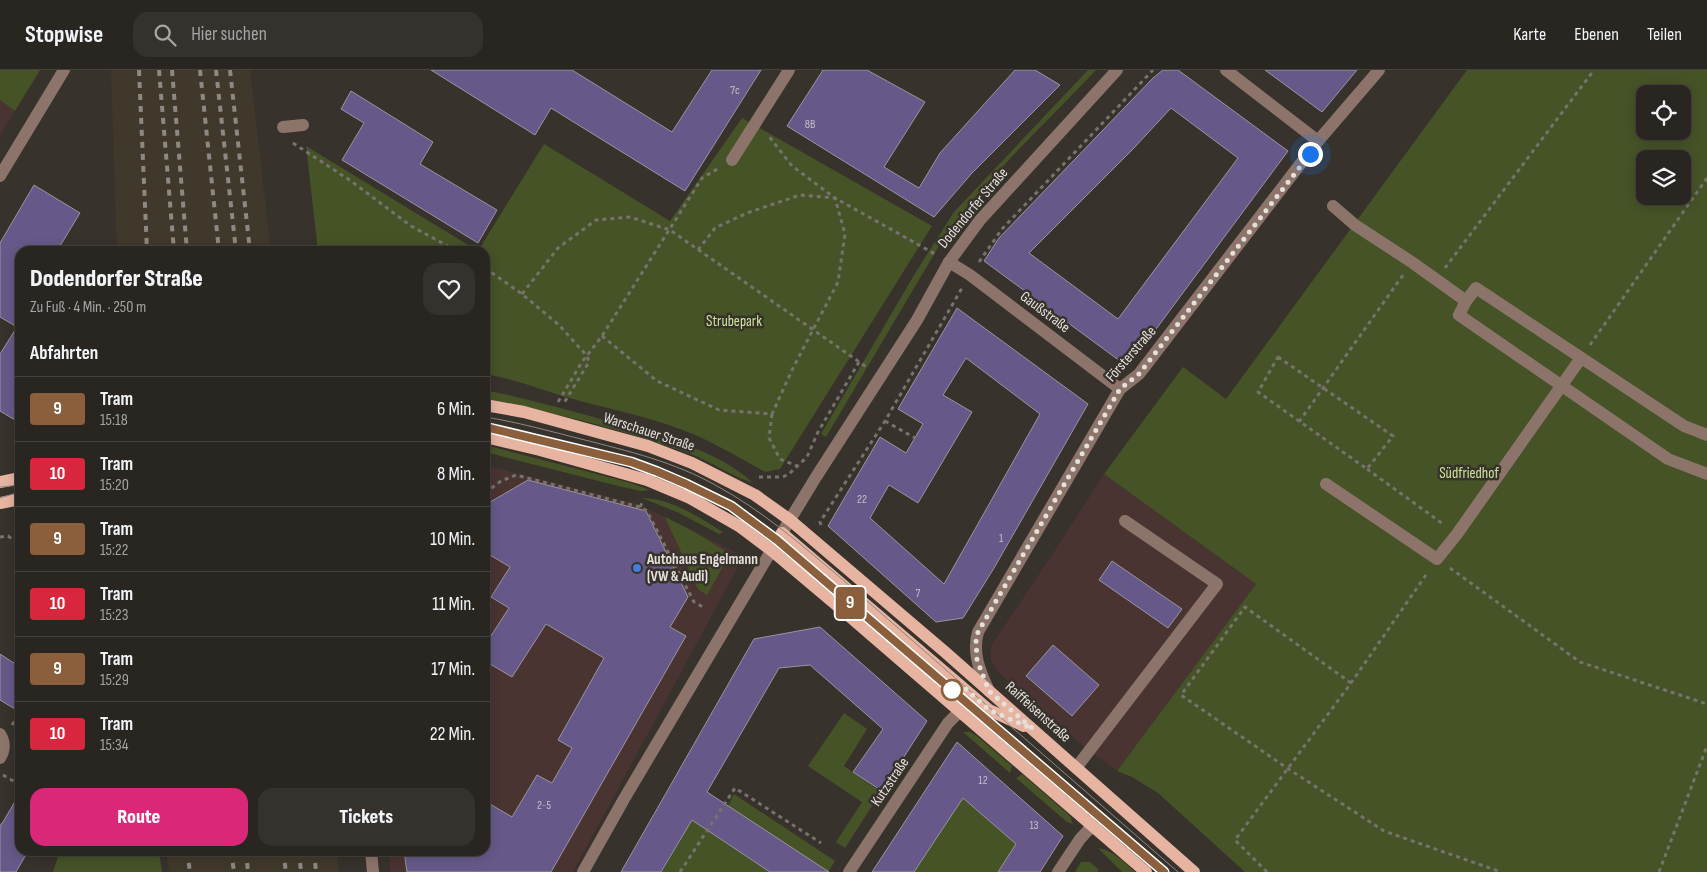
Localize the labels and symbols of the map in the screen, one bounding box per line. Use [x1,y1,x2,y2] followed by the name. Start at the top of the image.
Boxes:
[730,83,740,98] house number: 7c
[805,117,815,132] house number: 8B
[1298,142,1323,167] your location
[934,164,1012,252] street label: Dodendorfer Straße
[1016,287,1074,337] street label: Gaußstraße
[706,312,762,331] park label: Strubepark
[1102,322,1160,386] street label: Försterstraße
[601,408,697,456] street label: Warschauer Straße
[1439,464,1499,483] park label: Südfriedhof
[857,492,867,507] house number: 22
[999,531,1004,546] house number: 1
[646,550,758,586] place label: Autohaus Engelmann (VW & Audi)
[631,562,643,574] marker: Autohaus Engelmann (VW & Audi)
[916,586,921,601] house number: 7
[834,587,866,619] line badge: 9
[1001,677,1075,747] street label: Raiffeisenstraße
[941,679,963,701] unlabelled marker
[867,754,913,810] street label: Kutzstraße
[978,773,988,788] house number: 12
[537,798,551,813] house number: 2-5
[1029,818,1039,833] house number: 13

